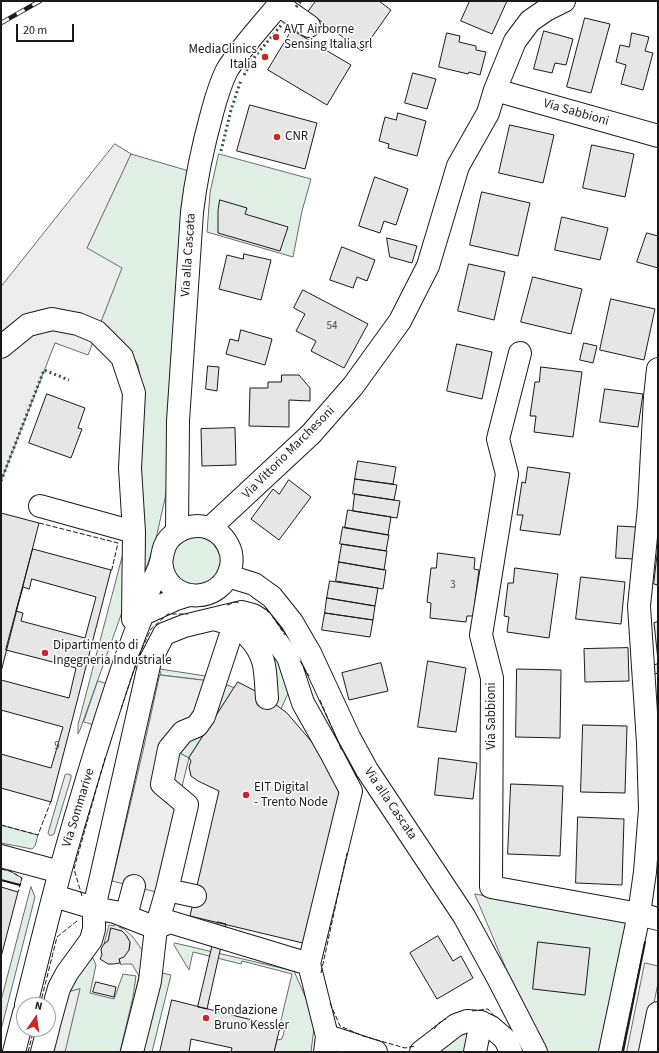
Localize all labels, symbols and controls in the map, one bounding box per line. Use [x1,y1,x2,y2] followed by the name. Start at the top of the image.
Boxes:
[18,16,76,42] scale bar
[23,22,47,39] text: 20 m
[284,22,372,53] place label: AVT Airborne Sensing Italia srl
[271,32,281,42] marker: AVT Airborne Sensing Italia srl
[189,42,257,73] place label: MediaClinics Italia
[260,52,270,62] marker: MediaClinics Italia
[541,96,611,130] street label: Via Sabbioni
[285,129,308,145] place label: CNR
[272,132,282,142] marker: CNR
[178,213,200,297] street label: Via alla Cascata
[327,320,337,334] house number: 54
[240,404,338,502] street label: Via Vittorio Marchesoni
[450,579,456,593] house number: 3
[53,638,172,669] place label: Dipartimento di Ingegneria Industriale
[40,648,50,658] marker: Dipartimento di Ingegneria Industriale
[484,682,500,750] street label: Via Sabbioni
[54,740,60,754] house number: 9
[360,765,420,843] street label: Via alla Cascata
[60,767,98,849] street label: Via Sommarive
[254,780,328,811] place label: EIT Digital - Trento Node
[241,790,251,800] marker: EIT Digital - Trento Node
[16,997,56,1037] north arrow
[33,998,44,1014] text: N
[214,1003,289,1034] place label: Fondazione Bruno Kessler
[201,1013,211,1023] marker: Fondazione Bruno Kessler

